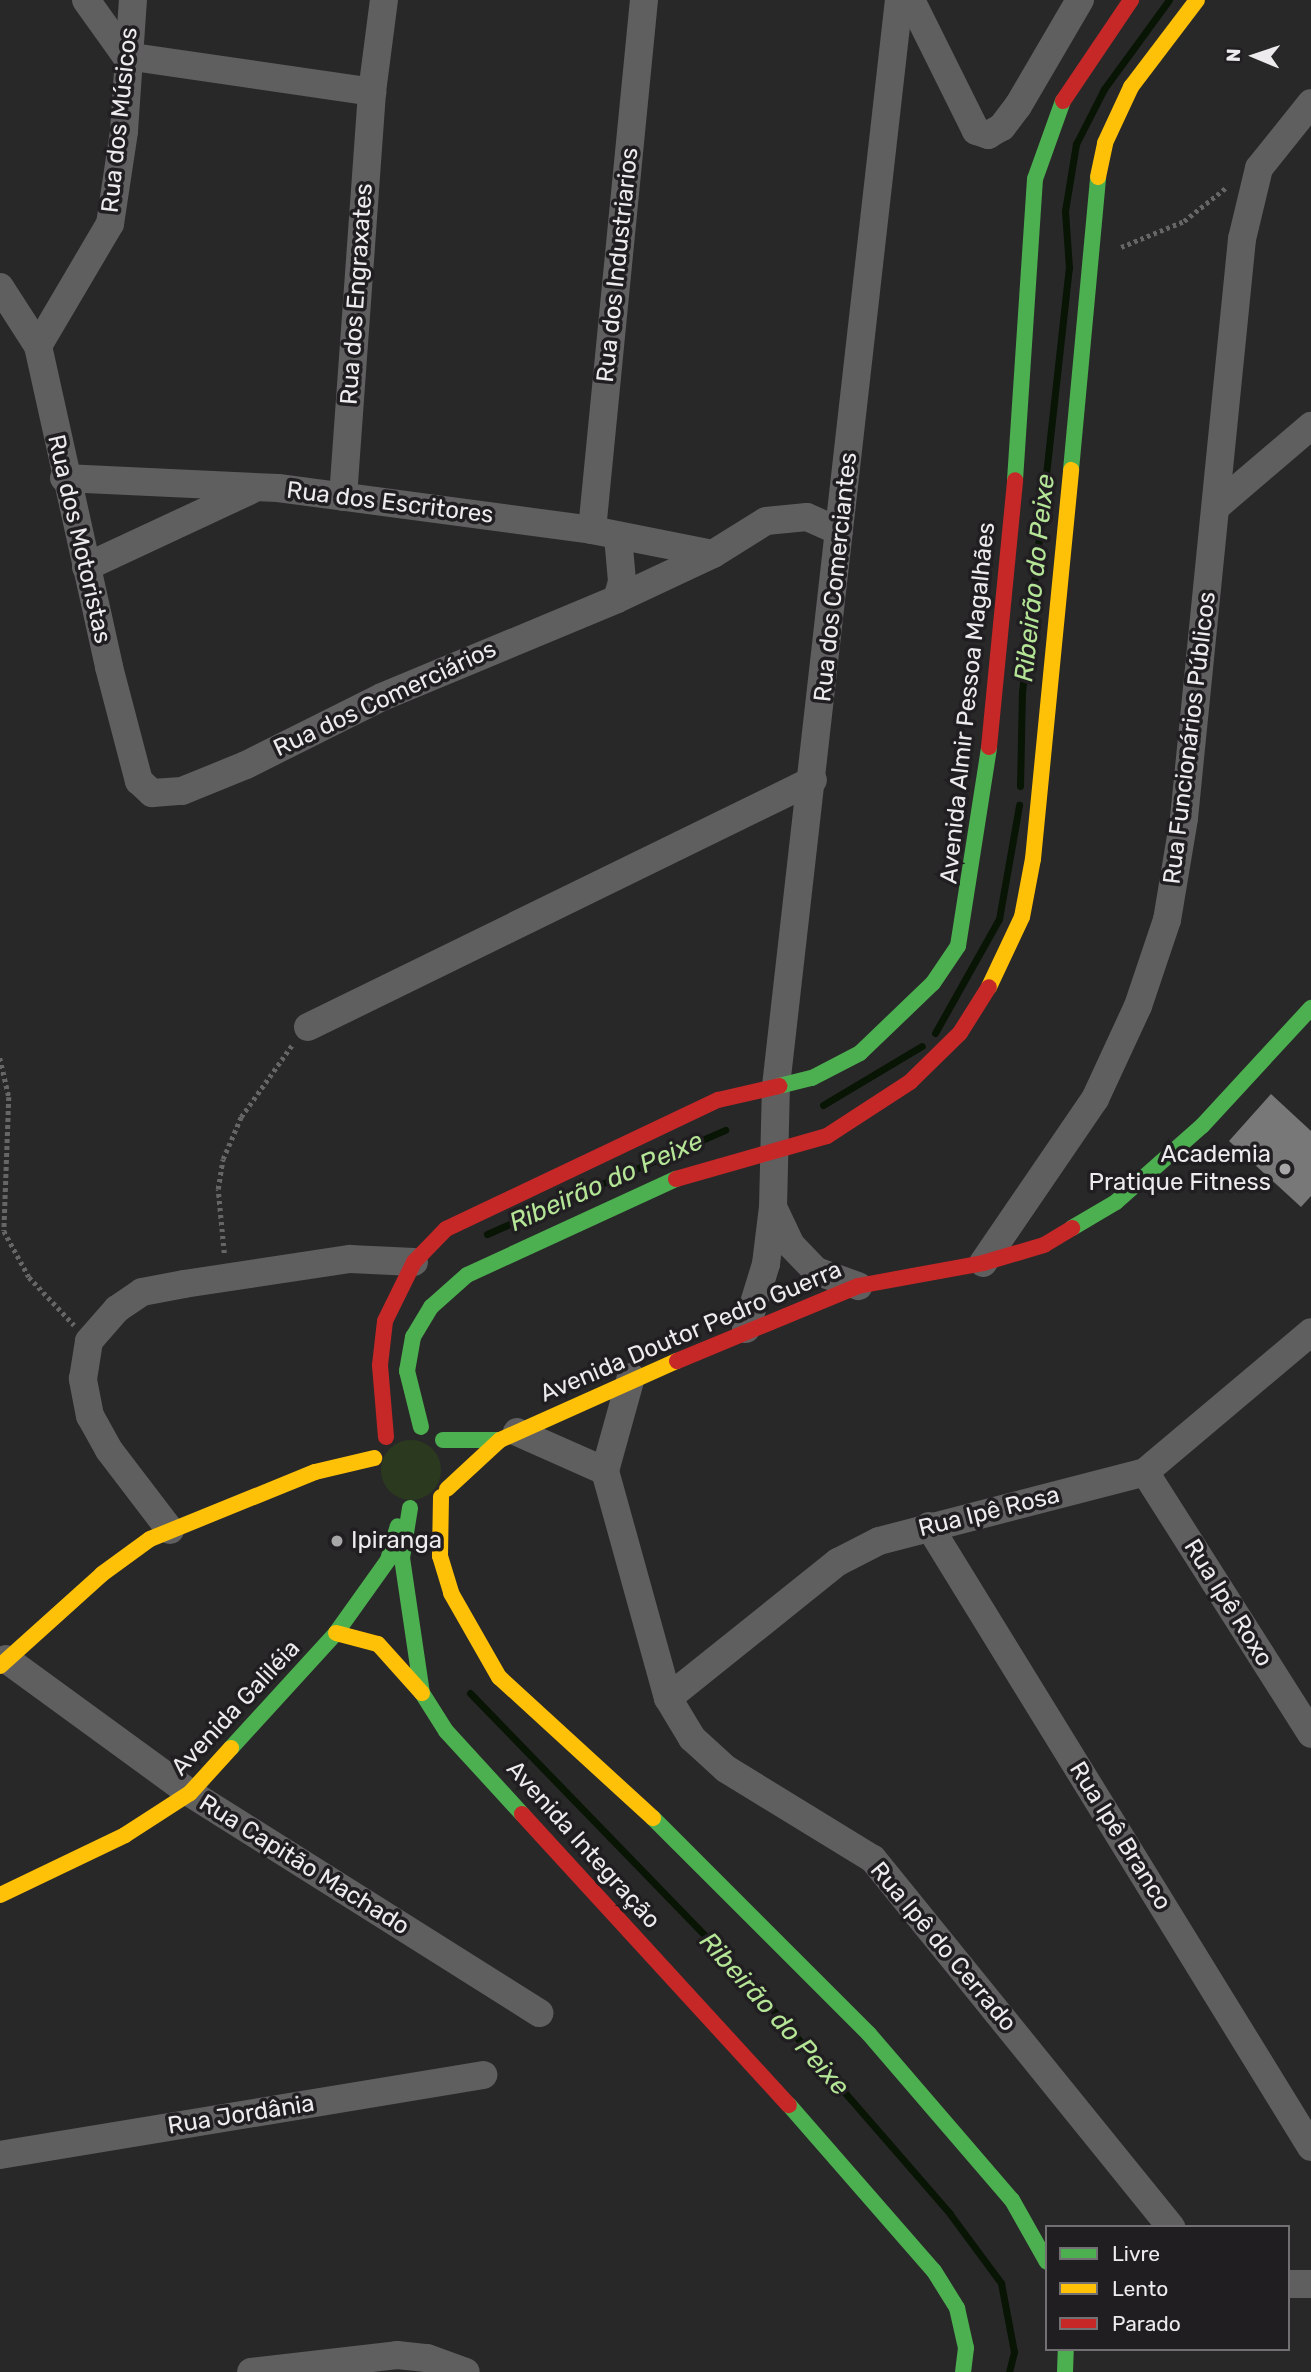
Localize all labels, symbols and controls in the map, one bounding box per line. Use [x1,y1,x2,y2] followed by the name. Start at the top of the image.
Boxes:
[1220,21,1290,91] north arrow
[96,26,144,214] street label: Rua dos Músicos
[1222,48,1245,62] text: N
[591,146,645,384] street label: Rua dos Industriarios
[335,182,379,406] street label: Rua dos Engraxates
[41,432,117,646] street label: Rua dos Motoristas
[809,451,863,703] street label: Rua dos Comerciantes
[1009,473,1061,683] water label: Ribeirão do Peixe
[285,476,495,530] street label: Rua dos Escritores
[935,520,1001,886] street label: Avenida Almir Pessoa Magalhães
[1158,590,1222,886] street label: Rua Funcionários Públicos
[269,635,501,763] street label: Rua dos Comerciários
[504,1125,708,1239] water label: Ribeirão do Peixe
[1089,1141,1271,1197] place label: Academia Pratique Fitness
[1277,1161,1293,1177] marker: Academia Pratique Fitness
[536,1255,846,1409] street label: Avenida Doutor Pedro Guerra
[916,1481,1062,1543] street label: Rua Ipê Rosa
[351,1527,442,1555] place label: Ipiranga
[329,1533,345,1549] marker: Ipiranga
[1177,1534,1279,1672] street label: Rua Ipê Roxo
[166,1634,306,1782] street label: Avenida Galiléia
[500,1755,666,1935] street label: Avenida Integração
[1063,1757,1177,1915] street label: Rua Ipê Branco
[194,1789,414,1941] street label: Rua Capitão Machado
[864,1856,1022,2038] street label: Rua Ipê do Cerrado
[693,1926,855,2102] water label: Ribeirão do Peixe
[166,2089,316,2141] street label: Rua Jordânia
[1045,2225,1290,2351] legend
[1112,2241,1160,2266] text: Livre
[1112,2276,1168,2301] text: Lento
[1112,2311,1181,2336] text: Parado

